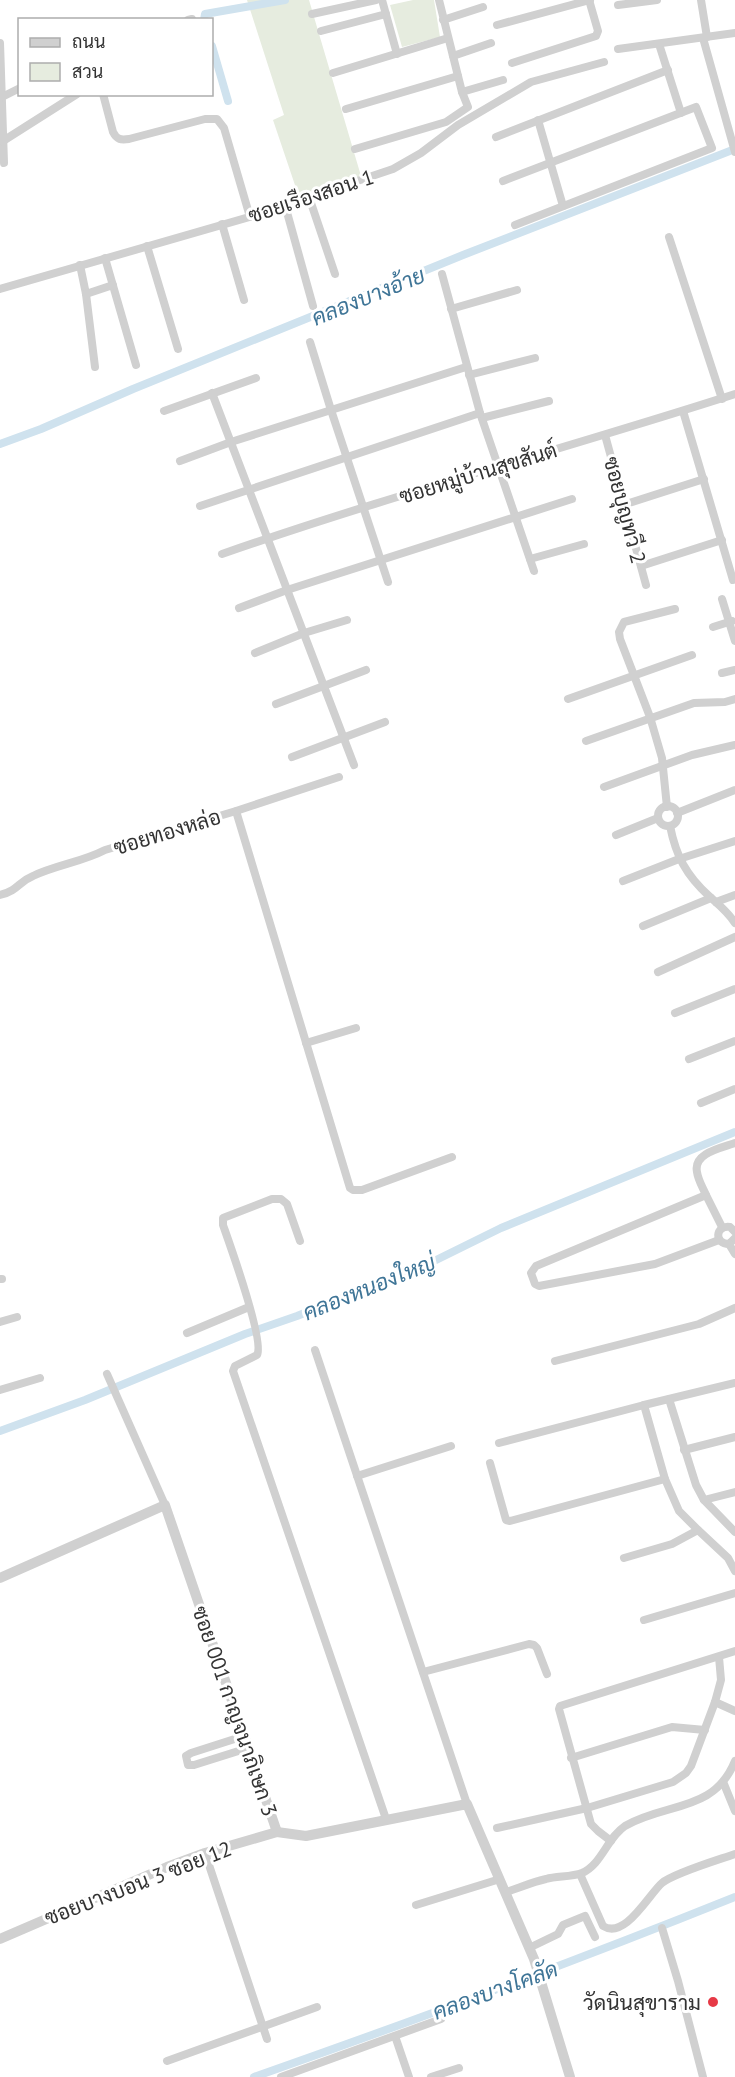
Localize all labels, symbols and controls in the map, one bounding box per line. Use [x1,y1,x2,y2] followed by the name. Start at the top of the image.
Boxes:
[18,18,213,96] legend
[72,30,105,53] text: ถนน
[72,60,103,83] text: สวน
[245,163,377,229] street label: ซอยเรืองสอน 1
[307,260,429,331] water label: คลองบางอ้าย
[396,436,561,512] street label: ซอยหมู่บ้านสุขสันต์
[597,453,652,567] street label: ซอยบุญทวี 2
[110,803,224,861] street label: ซอยทองหล่อ
[299,1247,440,1326] water label: คลองหนองใหญ่
[186,1602,284,1820] street label: ซอย 001 กาญจนาภิเษก 3
[41,1835,235,1931] street label: ซอยบางบอน 3 ซอย 12
[429,1954,561,2026] water label: คลองบางโคลัด
[583,1989,701,2017] place label: วัดนินสุขาราม
[706,1995,720,2009] marker: วัดนินสุขาราม

